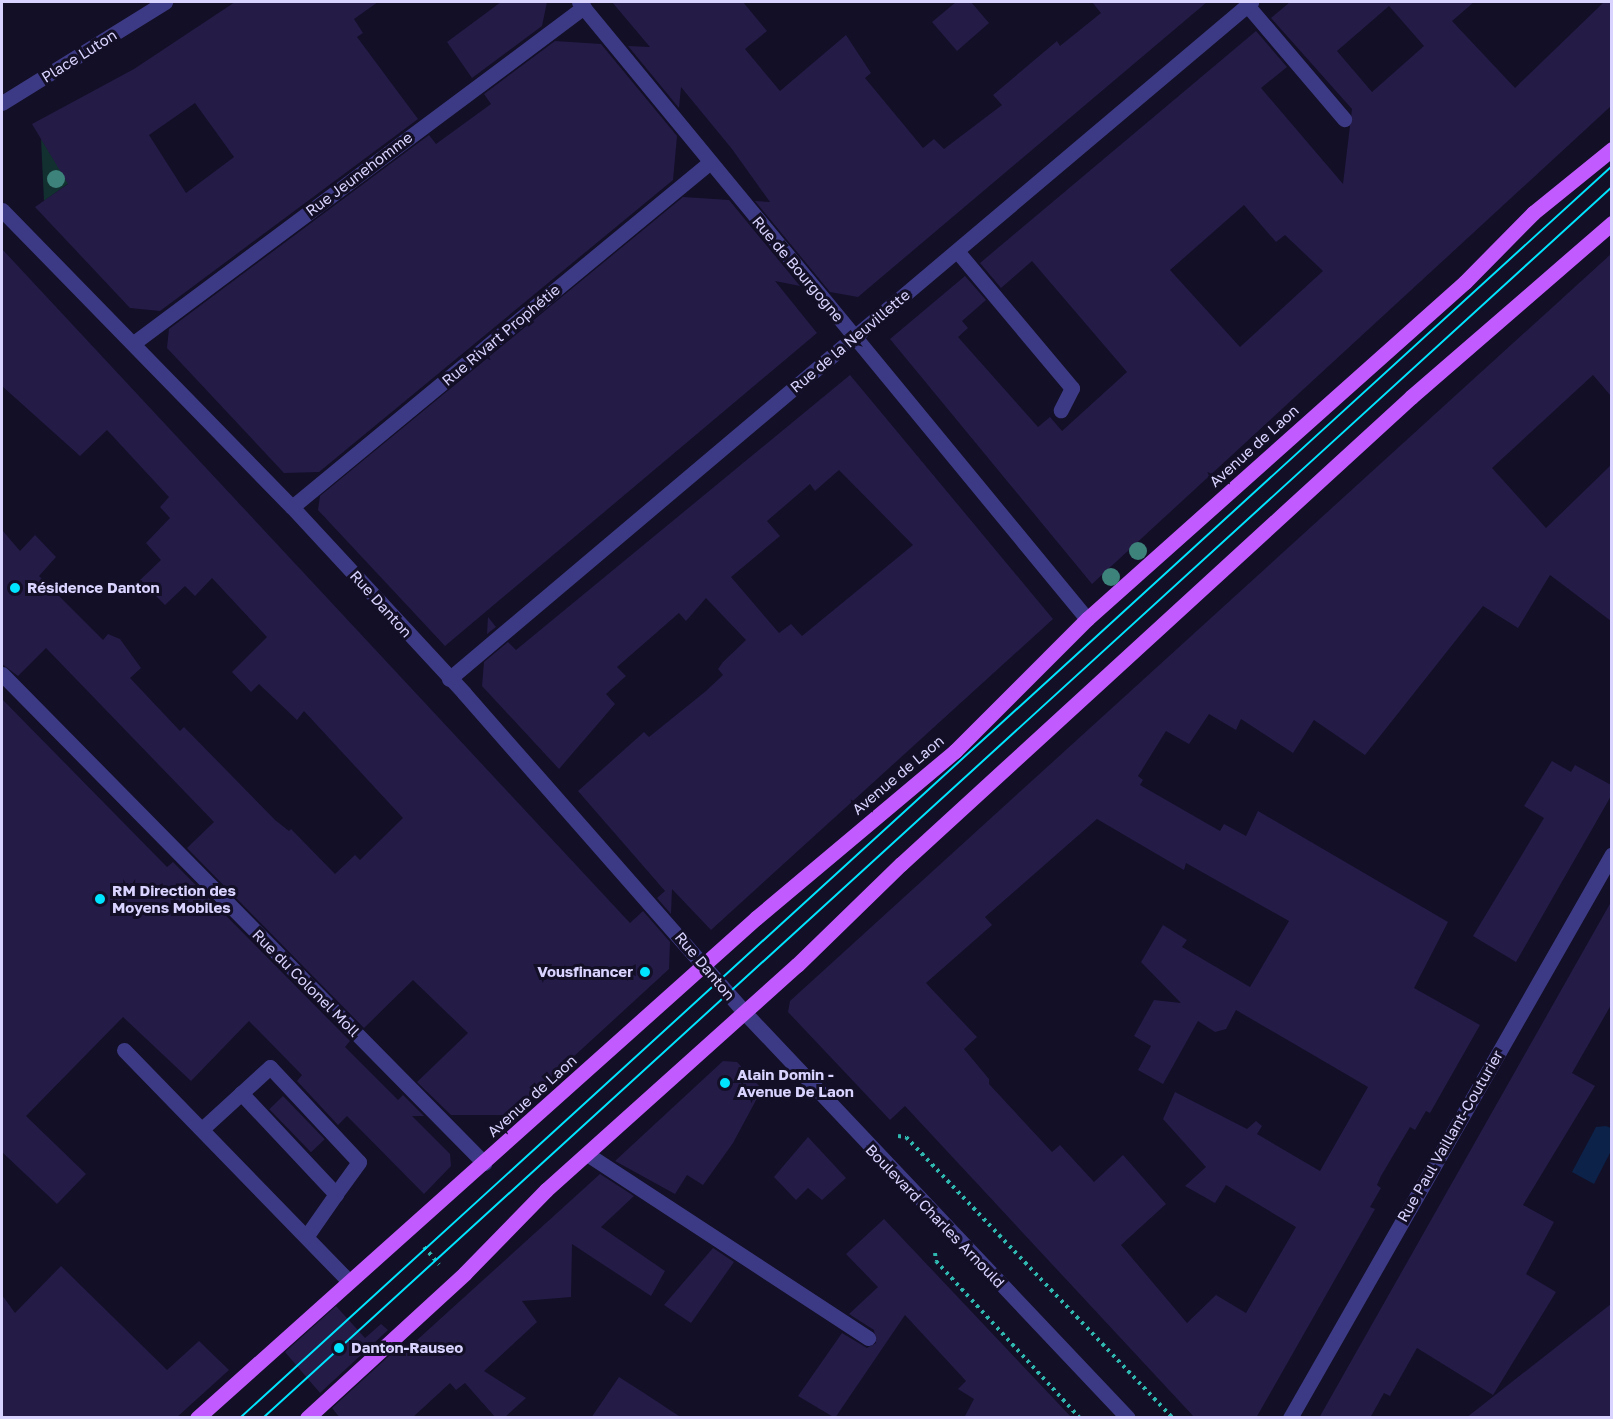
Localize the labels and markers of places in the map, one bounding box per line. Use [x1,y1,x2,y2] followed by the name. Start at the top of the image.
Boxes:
[27,579,160,597] place label: Résidence Danton
[8,581,22,595] marker: Résidence Danton
[112,881,236,916] place label: RM Direction des Moyens Mobiles
[93,892,107,906] marker: RM Direction des Moyens Mobiles
[537,963,633,981] place label: Vousfinancer
[638,965,652,979] marker: Vousfinancer
[737,1065,854,1100] place label: Alain Domin - Avenue De Laon
[718,1076,732,1090] marker: Alain Domin - Avenue De Laon
[351,1339,463,1357] place label: Danton-Rauseo
[332,1341,346,1355] marker: Danton-Rauseo

